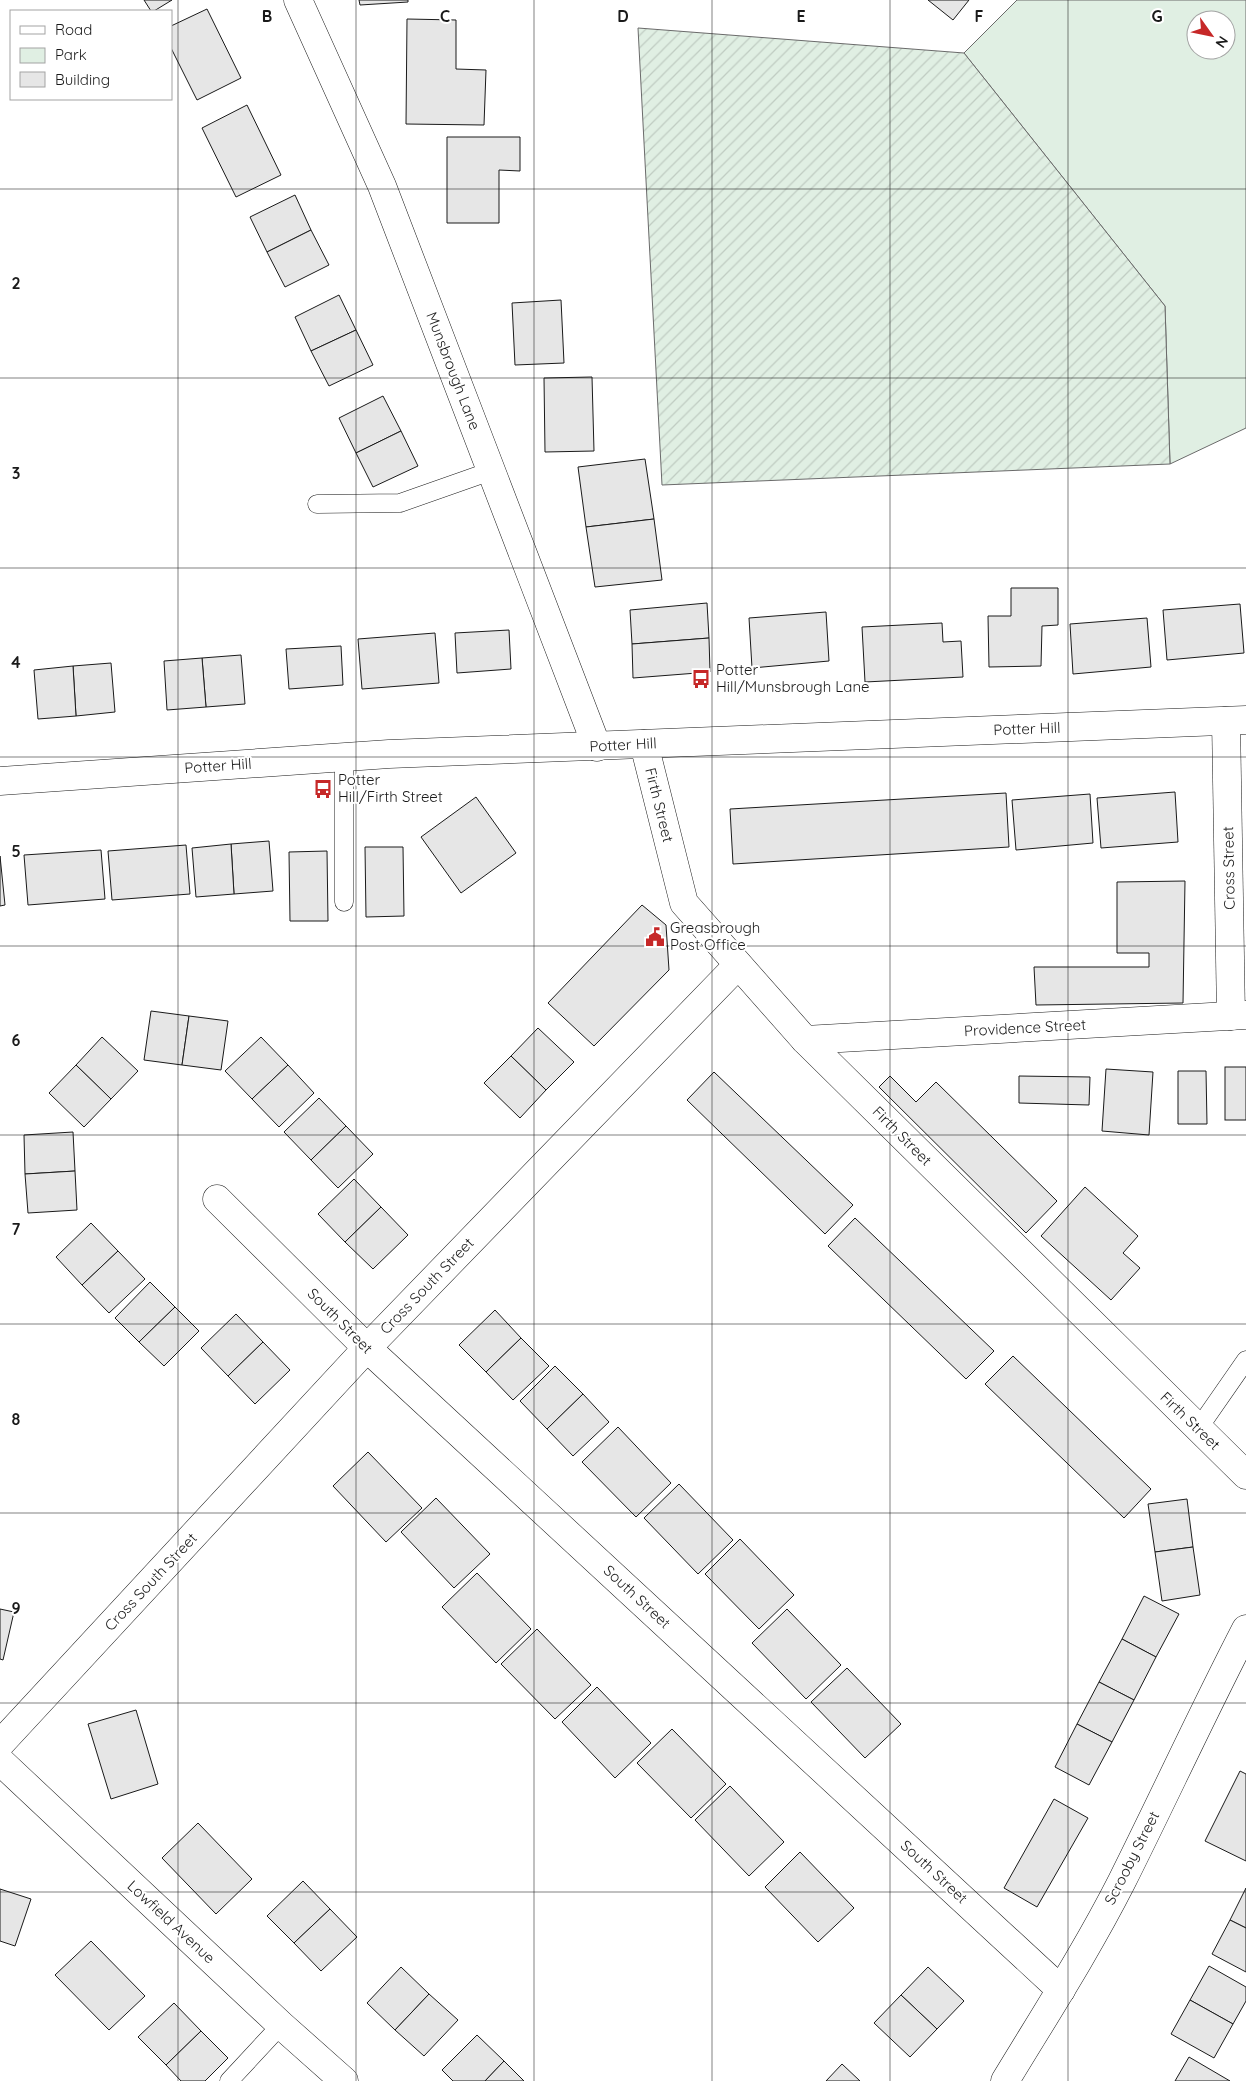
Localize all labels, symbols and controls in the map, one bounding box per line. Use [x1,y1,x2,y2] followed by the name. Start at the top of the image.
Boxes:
[262,6,272,26] text: B
[440,6,450,26] text: C
[617,6,629,26] text: D
[796,6,806,26] text: E
[975,6,984,26] text: F
[1151,6,1163,26] text: G
[10,10,172,100] legend
[1186,10,1236,60] north arrow
[55,20,92,39] text: Road
[1212,33,1232,51] text: N
[55,45,87,64] text: Park
[55,70,110,89] text: Building
[11,273,21,293] text: 2
[422,309,485,432] street label: Munsbrough Lane
[12,463,20,483] text: 3
[11,652,21,672] text: 4
[716,660,870,696] place label: Potter Hill/Munsbrough Lane
[690,668,712,690] bus stop icon: Potter Hill/Munsbrough Lane
[993,718,1061,739] street label: Potter Hill
[589,733,657,756] street label: Potter Hill
[184,754,252,777] street label: Potter Hill
[641,766,678,844] street label: Firth Street
[338,770,443,806] place label: Potter Hill/Firth Street
[312,778,334,800] bus stop icon: Potter Hill/Firth Street
[1218,826,1239,910] street label: Cross Street
[11,841,21,861] text: 5
[670,918,760,954] place label: Greasbrough Post Office
[644,926,666,948] public building icon: Greasbrough Post Office
[964,1015,1086,1040] street label: Providence Street
[12,1030,21,1050] text: 6
[869,1102,936,1169] street label: Firth Street
[12,1219,21,1239] text: 7
[376,1233,478,1338] street label: Cross South Street
[304,1284,377,1357] street label: South Street
[1156,1387,1224,1454] street label: Firth Street
[12,1409,21,1429] text: 8
[100,1529,201,1635] street label: Cross South Street
[600,1561,675,1632] street label: South Street
[11,1598,21,1618] text: 9
[1100,1808,1163,1908] street label: Scrooby Street
[897,1836,972,1907] street label: South Street
[123,1876,219,1967] street label: Lowfield Avenue

